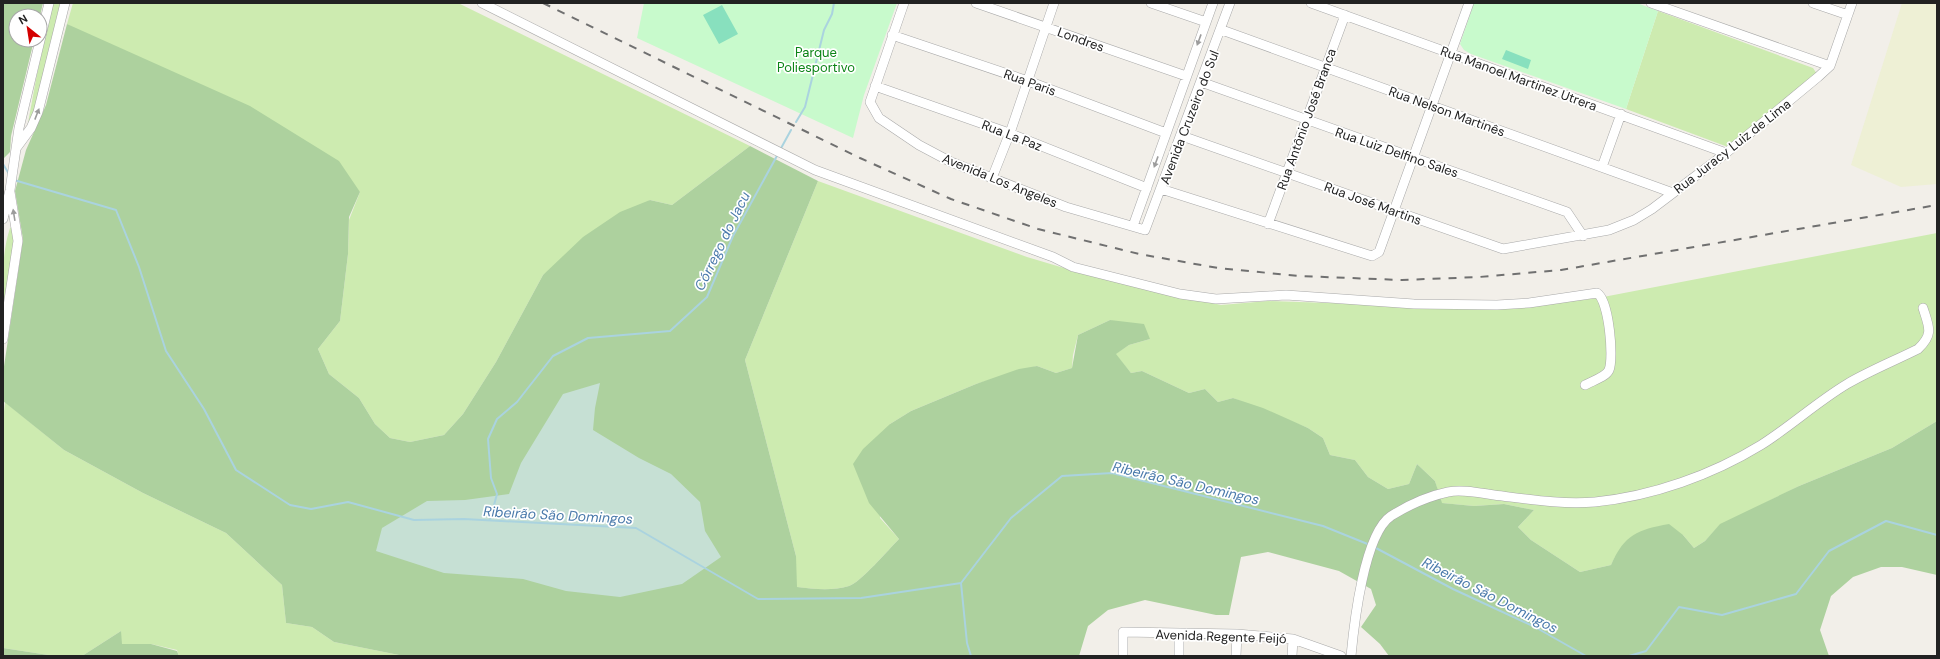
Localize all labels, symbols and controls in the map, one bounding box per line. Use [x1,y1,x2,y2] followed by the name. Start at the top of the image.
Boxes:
[8,8,48,48] north arrow
[16,11,30,27] text: N
[1055,23,1106,56] street label: Londres
[1196,34,1202,46] one-way arrow
[1438,42,1599,115] street label: Rua Manoel Martinez Utrera
[777,44,855,76] park label: Parque Poliesportivo
[1273,46,1340,192] street label: Rua Antônio José Branca
[1156,48,1223,187] street label: Avenida Cruzeiro do Sul
[1001,65,1058,100] street label: Rua Paris
[1386,83,1507,140] street label: Rua Nelson Martinês
[1670,95,1794,197] street label: Rua Juracy Luiz de Lima
[34,107,40,119] one-way arrow
[979,116,1044,155] street label: Rua La Paz
[1333,123,1461,182] street label: Rua Luiz Delfino Sales
[940,150,1060,211] street label: Avenida Los Angeles
[1152,157,1158,169] one-way arrow
[1322,178,1424,229] street label: Rua José Martins
[690,189,754,293] water label: Córrego do Jacu
[11,209,17,221] one-way arrow
[1111,457,1261,509] water label: Ribeirão São Domingos
[483,502,633,528] water label: Ribeirão São Domingos
[1419,553,1561,637] water label: Ribeirão São Domingos
[1155,626,1287,647] street label: Avenida Regente Feijó

